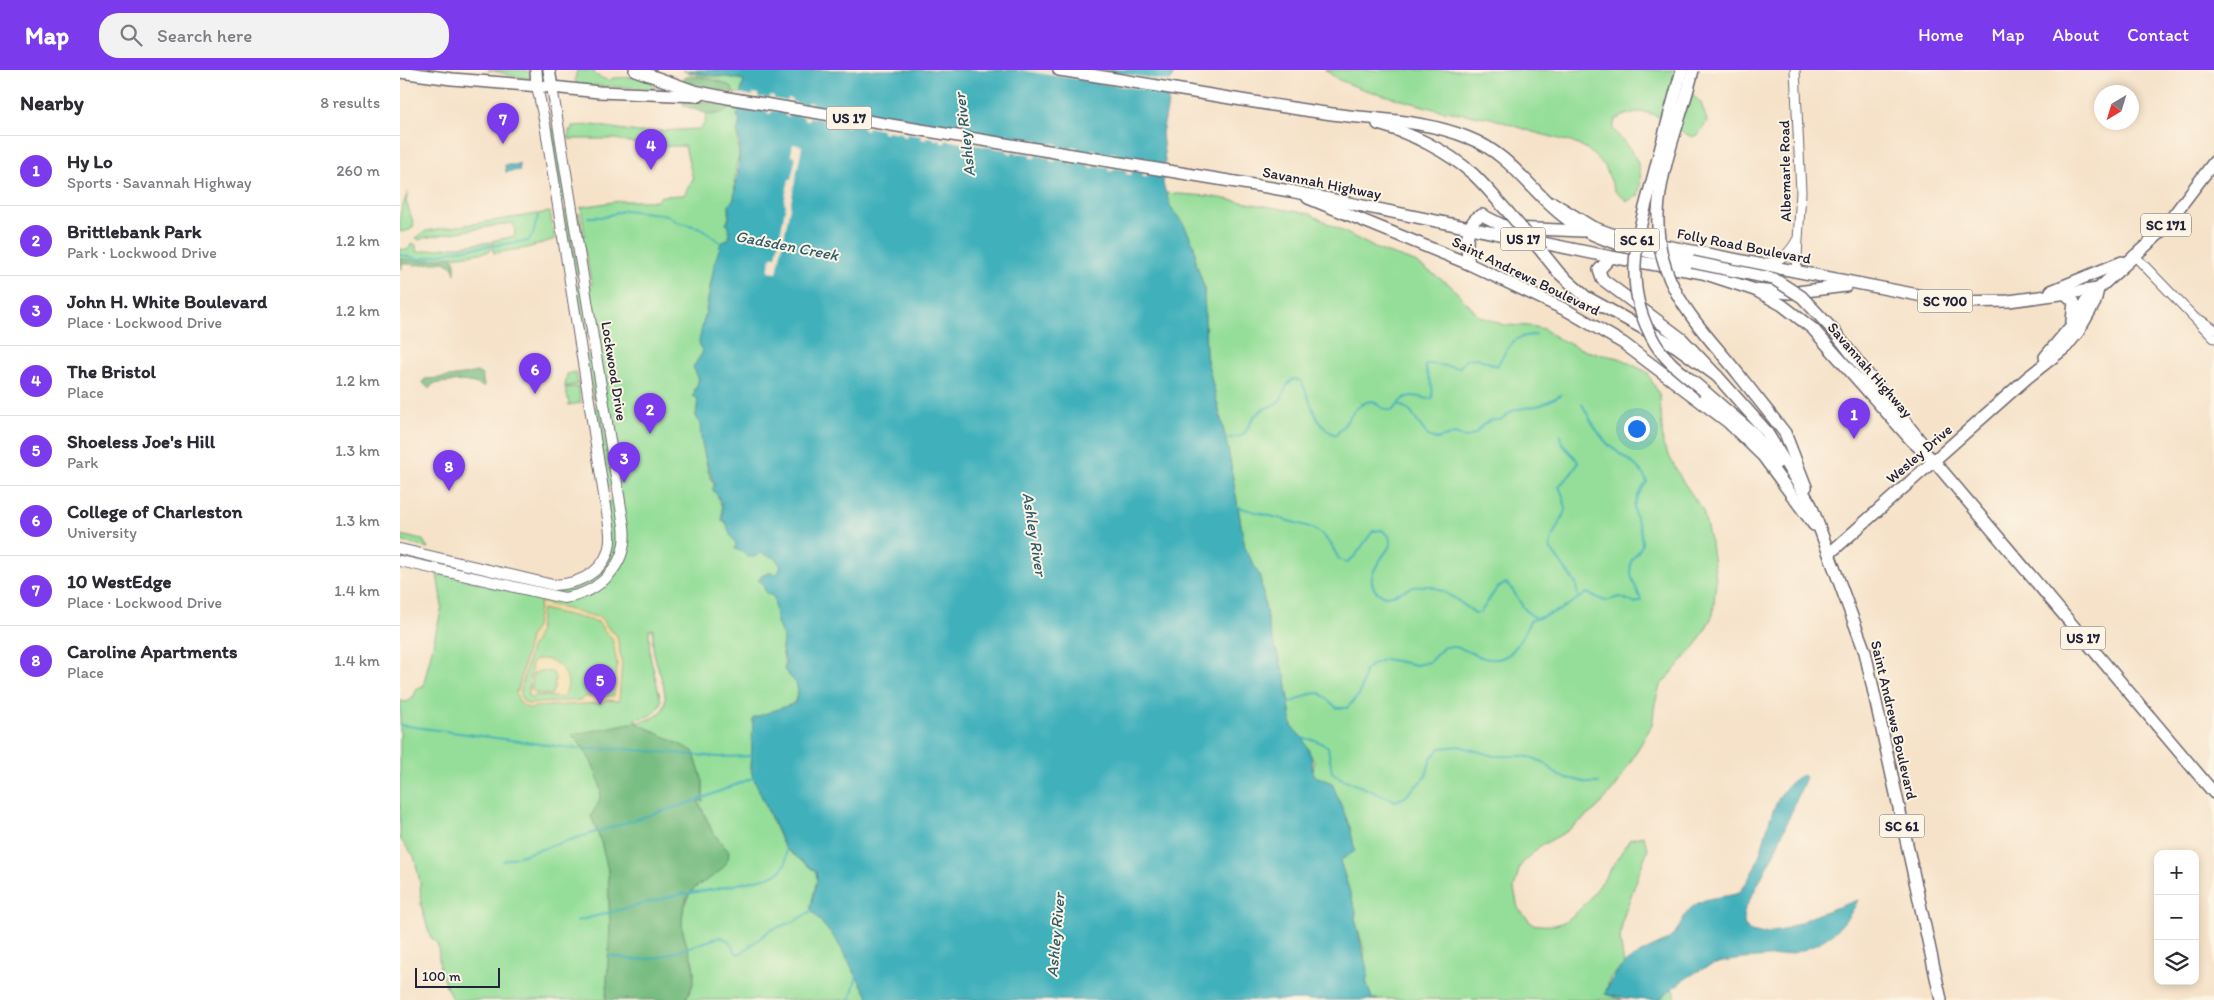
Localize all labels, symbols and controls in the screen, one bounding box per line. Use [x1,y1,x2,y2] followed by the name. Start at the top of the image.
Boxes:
[99,13,449,58] search box
[25,21,69,50] text: Map
[117,21,145,49] icon: search
[157,24,252,47] text: Search here
[1918,24,1964,46] text: Home
[1992,24,2025,46] text: Map
[2053,24,2099,46] text: About
[2127,24,2189,46] text: Contact
[2094,85,2139,130] north arrow
[20,90,84,115] text: Nearby
[950,90,979,178] water label: Ashley River
[320,93,380,112] text: 8 results
[487,103,519,144] pin: 7
[826,106,872,129] road number: US 17
[1775,120,1795,222] street label: Albemarle Road
[635,129,667,170] pin: 4
[67,150,113,173] text: Hy Lo
[32,161,40,180] text: 1
[336,161,380,180] text: 260 m
[1261,163,1383,203] street label: Savannah Highway
[67,173,252,192] text: Sports · Savannah Highway
[2141,214,2191,236] road number: SC 171
[67,220,202,243] text: Brittlebank Park
[1675,224,1813,268] street label: Folly Road Boulevard
[734,226,841,265] water label: Gadsden Creek
[1500,227,1546,250] road number: US 17
[1614,228,1660,252] road number: SC 61
[32,231,40,250] text: 2
[335,231,380,250] text: 1.2 km
[1449,232,1603,320] street label: Saint Andrews Boulevard
[67,243,217,262] text: Park · Lockwood Drive
[67,290,267,313] text: John H. White Boulevard
[1918,290,1972,312] road number: SC 700
[32,301,40,320] text: 3
[335,301,380,320] text: 1.2 km
[67,313,222,332] text: Place · Lockwood Drive
[1824,319,1916,421] street label: Savannah Highway
[597,320,631,422] street label: Lockwood Drive
[519,353,551,394] pin: 6
[67,360,156,383] text: The Bristol
[31,371,41,390] text: 4
[335,371,380,390] text: 1.2 km
[67,383,104,402] text: Place
[634,393,666,434] pin: 2
[1838,398,1870,439] pin: 1
[1624,416,1650,442] your location
[1882,420,1956,488] street label: Wesley Drive
[67,430,215,453] text: Shoeless Joe's Hill
[32,441,40,460] text: 5
[335,441,380,460] text: 1.3 km
[608,442,640,483] pin: 3
[433,450,465,491] pin: 8
[67,453,98,472] text: Park
[1019,491,1051,579] water label: Ashley River
[67,500,242,523] text: College of Charleston
[32,511,40,530] text: 6
[335,511,380,530] text: 1.3 km
[67,523,137,542] text: University
[67,570,172,593] text: 10 WestEdge
[32,581,40,600] text: 7
[334,581,380,600] text: 1.4 km
[67,593,222,612] text: Place · Lockwood Drive
[2060,626,2106,650] road number: US 17
[1867,639,1921,801] street label: Saint Andrews Boulevard
[67,640,237,663] text: Caroline Apartments
[32,651,40,670] text: 8
[334,651,380,670] text: 1.4 km
[67,663,104,682] text: Place
[584,664,616,705] pin: 5
[1880,814,1924,838] road number: SC 61
[2154,850,2199,985] map controls
[2154,850,2199,895] button: +
[1042,891,1069,978] water label: Ashley River
[2154,895,2199,940] button: −
[2154,940,2199,985] button: layers
[415,965,500,988] scale bar
[422,968,461,985] text: 100 m

